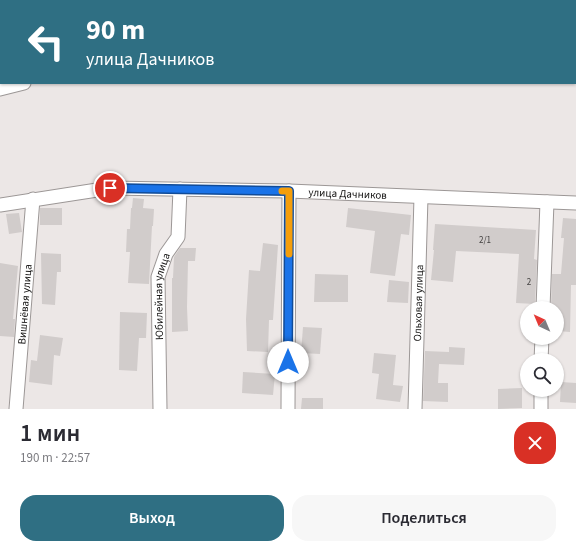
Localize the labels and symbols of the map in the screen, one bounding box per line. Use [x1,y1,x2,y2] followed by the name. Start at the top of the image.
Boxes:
[93,171,127,205] pin
[308,185,388,203] street label: улица Дачников
[479,234,491,247] house number: 2/1
[151,251,174,340] street label: Юбилейная улица
[14,264,36,345] street label: Вишнёвая улица
[410,264,427,342] street label: Ольховая улица
[527,276,532,289] house number: 2
[520,301,564,345] north arrow
[267,341,309,383] position arrow

